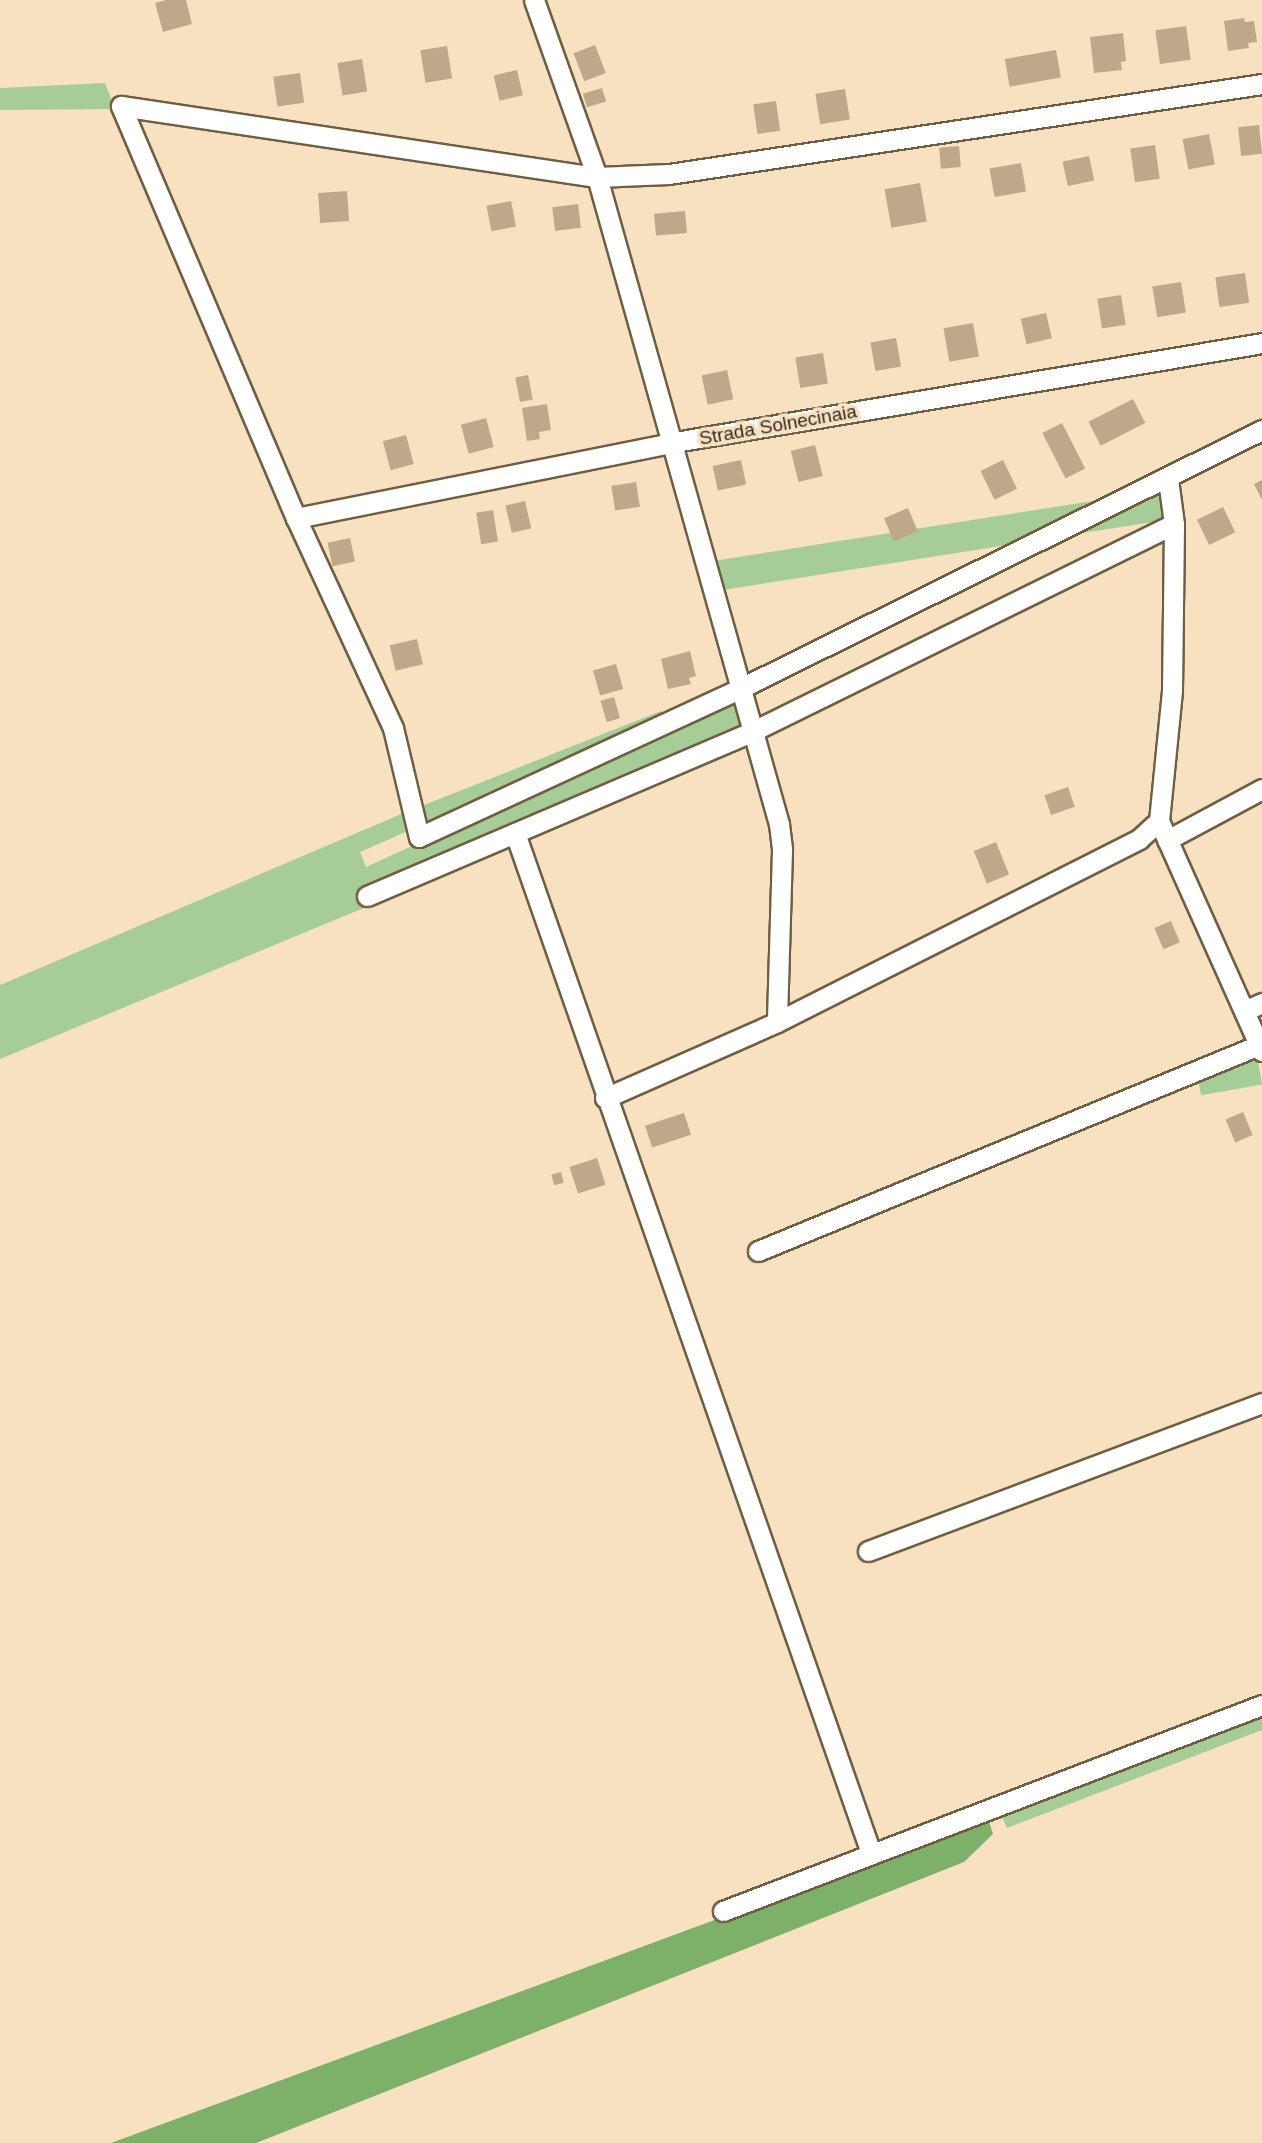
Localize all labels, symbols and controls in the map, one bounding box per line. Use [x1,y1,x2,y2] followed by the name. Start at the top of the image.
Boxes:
[697,400,859,450] street label: Strada Solnecinaia

